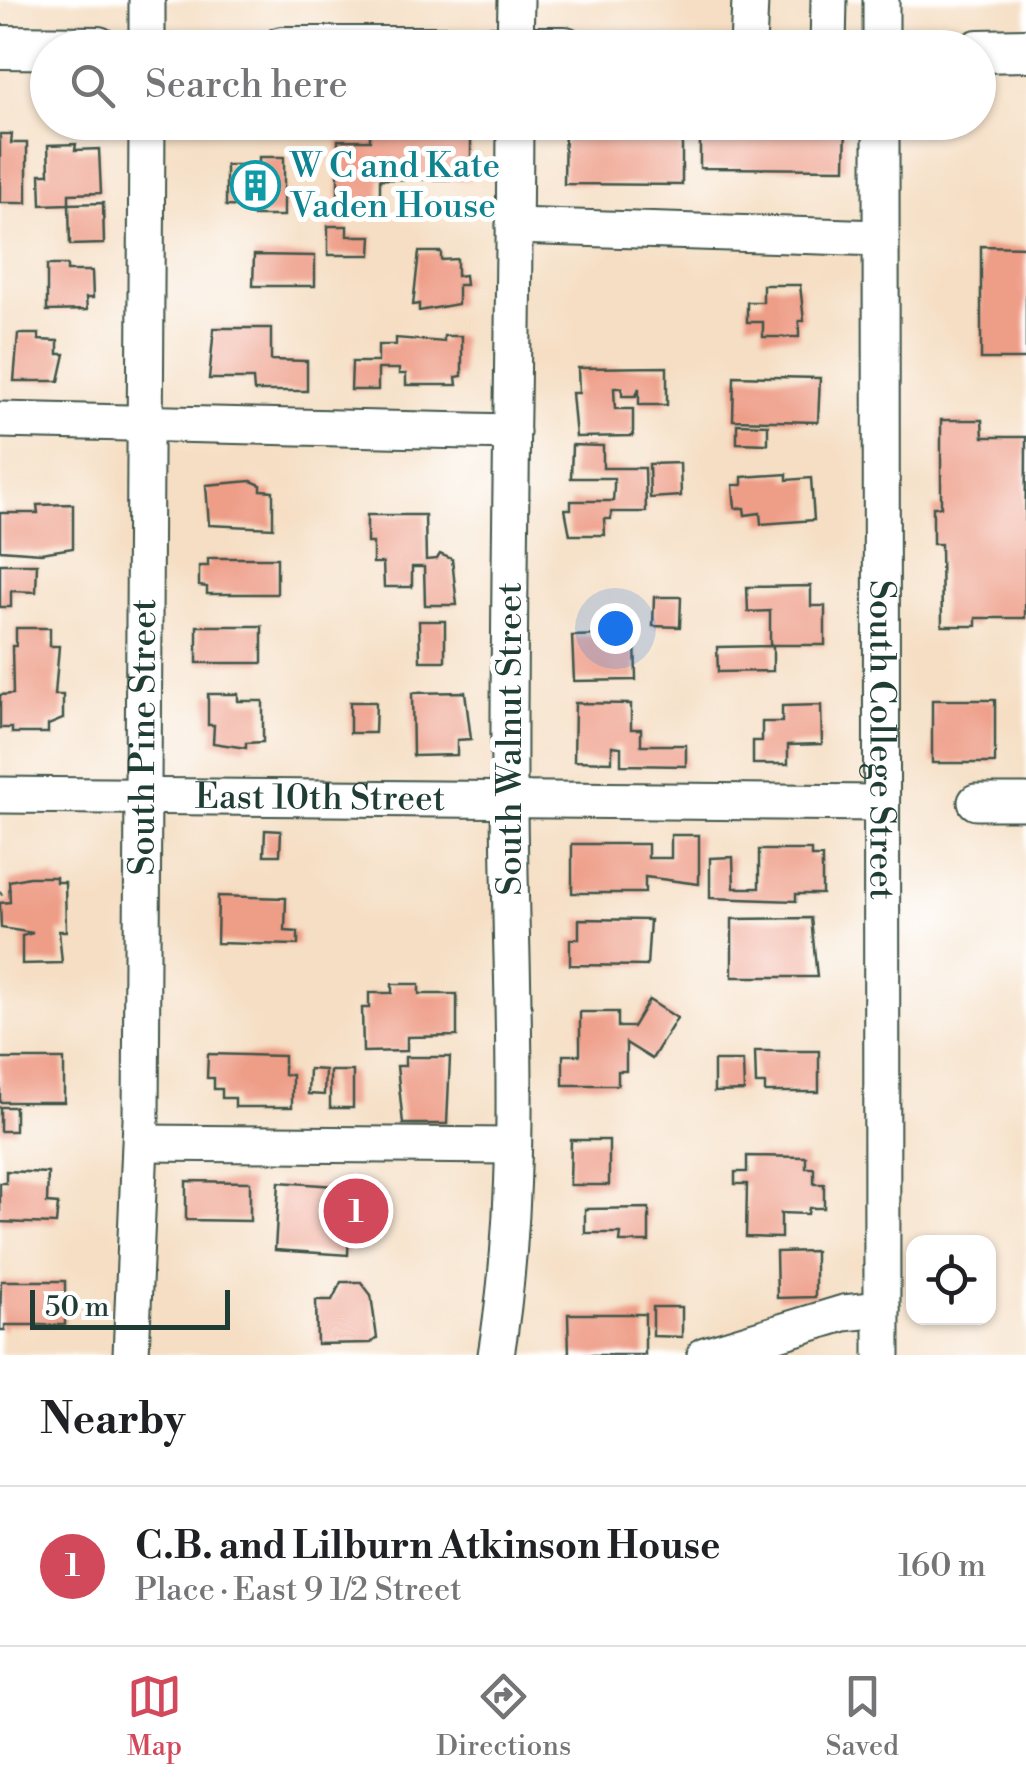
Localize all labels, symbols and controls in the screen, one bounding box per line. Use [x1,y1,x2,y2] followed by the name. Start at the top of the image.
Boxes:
[30,30,996,140] search box
[65,58,120,113] icon: search
[145,62,348,109] text: Search here
[289,145,500,228] place label: W C and Kate Vaden House
[229,160,281,212] building icon: W C and Kate Vaden House
[860,580,903,900] street label: South College Street
[489,582,532,896] street label: South Walnut Street
[121,599,166,876] street label: South Pine Street
[590,603,641,654] your location
[195,775,445,821] street label: East 10th Street
[324,1174,388,1248] pin: 1
[906,1235,996,1325] map controls
[906,1235,996,1325] button: locate
[30,1285,230,1330] scale bar
[45,1290,109,1325] text: 50 m
[40,1394,185,1447] text: Nearby
[135,1523,720,1570] text: C.B. and Lilburn Atkinson House
[65,1546,80,1586] text: 1
[898,1546,986,1586] text: 160 m
[135,1570,461,1610] text: Place · East 9 1/2 Street
[127,1669,182,1764] tab: Map
[436,1669,571,1764] tab: Directions
[825,1669,899,1764] tab: Saved

